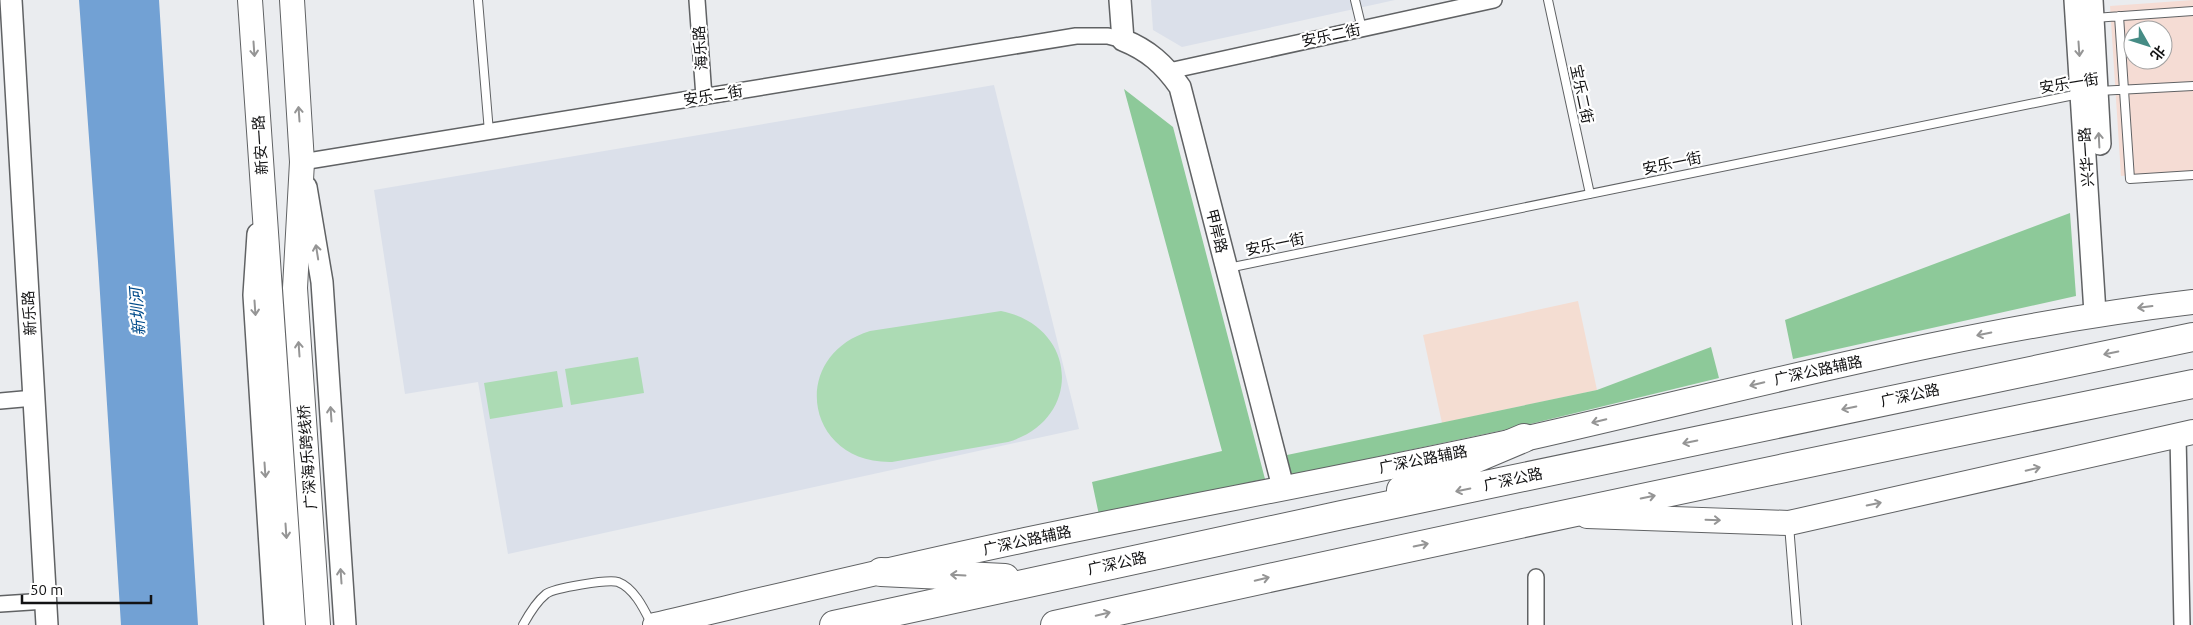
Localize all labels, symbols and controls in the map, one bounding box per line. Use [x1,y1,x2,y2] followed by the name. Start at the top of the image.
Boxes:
[1300,20,1362,50] street label: 安乐二街
[2123,20,2173,70] north arrow
[690,25,710,71] street label: 海乐路
[249,40,258,56] one-way arrow
[2074,40,2083,56] one-way arrow
[2147,43,2169,64] text: 北
[1567,63,1597,125] street label: 宝乐二街
[2038,70,2100,96] street label: 安乐一街
[682,82,744,108] street label: 安乐二街
[294,106,304,122] one-way arrow
[249,114,271,176] street label: 新安一路
[2075,126,2097,188] street label: 兴华一路
[2095,133,2104,149] one-way arrow
[1641,148,1703,178] street label: 安乐一街
[1203,207,1231,255] street label: 甲岸路
[1244,229,1306,259] street label: 安乐一街
[312,245,322,261] one-way arrow
[126,284,148,337] water label: 新圳河
[19,290,39,336] street label: 新乐路
[250,299,260,315] one-way arrow
[2137,302,2153,312] one-way arrow
[1977,330,1993,339] one-way arrow
[295,342,304,358] one-way arrow
[2103,349,2119,358] one-way arrow
[1772,352,1864,388] street label: 广深公路辅路
[1750,380,1766,389] one-way arrow
[1879,380,1941,410] street label: 广深公路
[295,404,319,510] street label: 广深海乐跨线桥
[1842,404,1858,413] one-way arrow
[326,407,335,423] one-way arrow
[1592,417,1608,426] one-way arrow
[1683,438,1699,447] one-way arrow
[1377,442,1469,476] street label: 广深公路辅路
[261,462,270,478] one-way arrow
[1482,464,1544,494] street label: 广深公路
[2024,464,2040,473] one-way arrow
[1455,486,1471,495] one-way arrow
[1640,491,1656,501] one-way arrow
[1866,499,1882,508] one-way arrow
[1705,515,1721,525] one-way arrow
[981,522,1073,558] street label: 广深公路辅路
[282,523,291,539] one-way arrow
[1412,540,1428,549] one-way arrow
[1086,548,1148,578] street label: 广深公路
[337,569,346,585] one-way arrow
[950,571,966,580] one-way arrow
[22,572,151,604] scale bar
[1253,574,1269,583] one-way arrow
[30,581,63,598] text: 50 m
[1095,609,1111,619] one-way arrow

